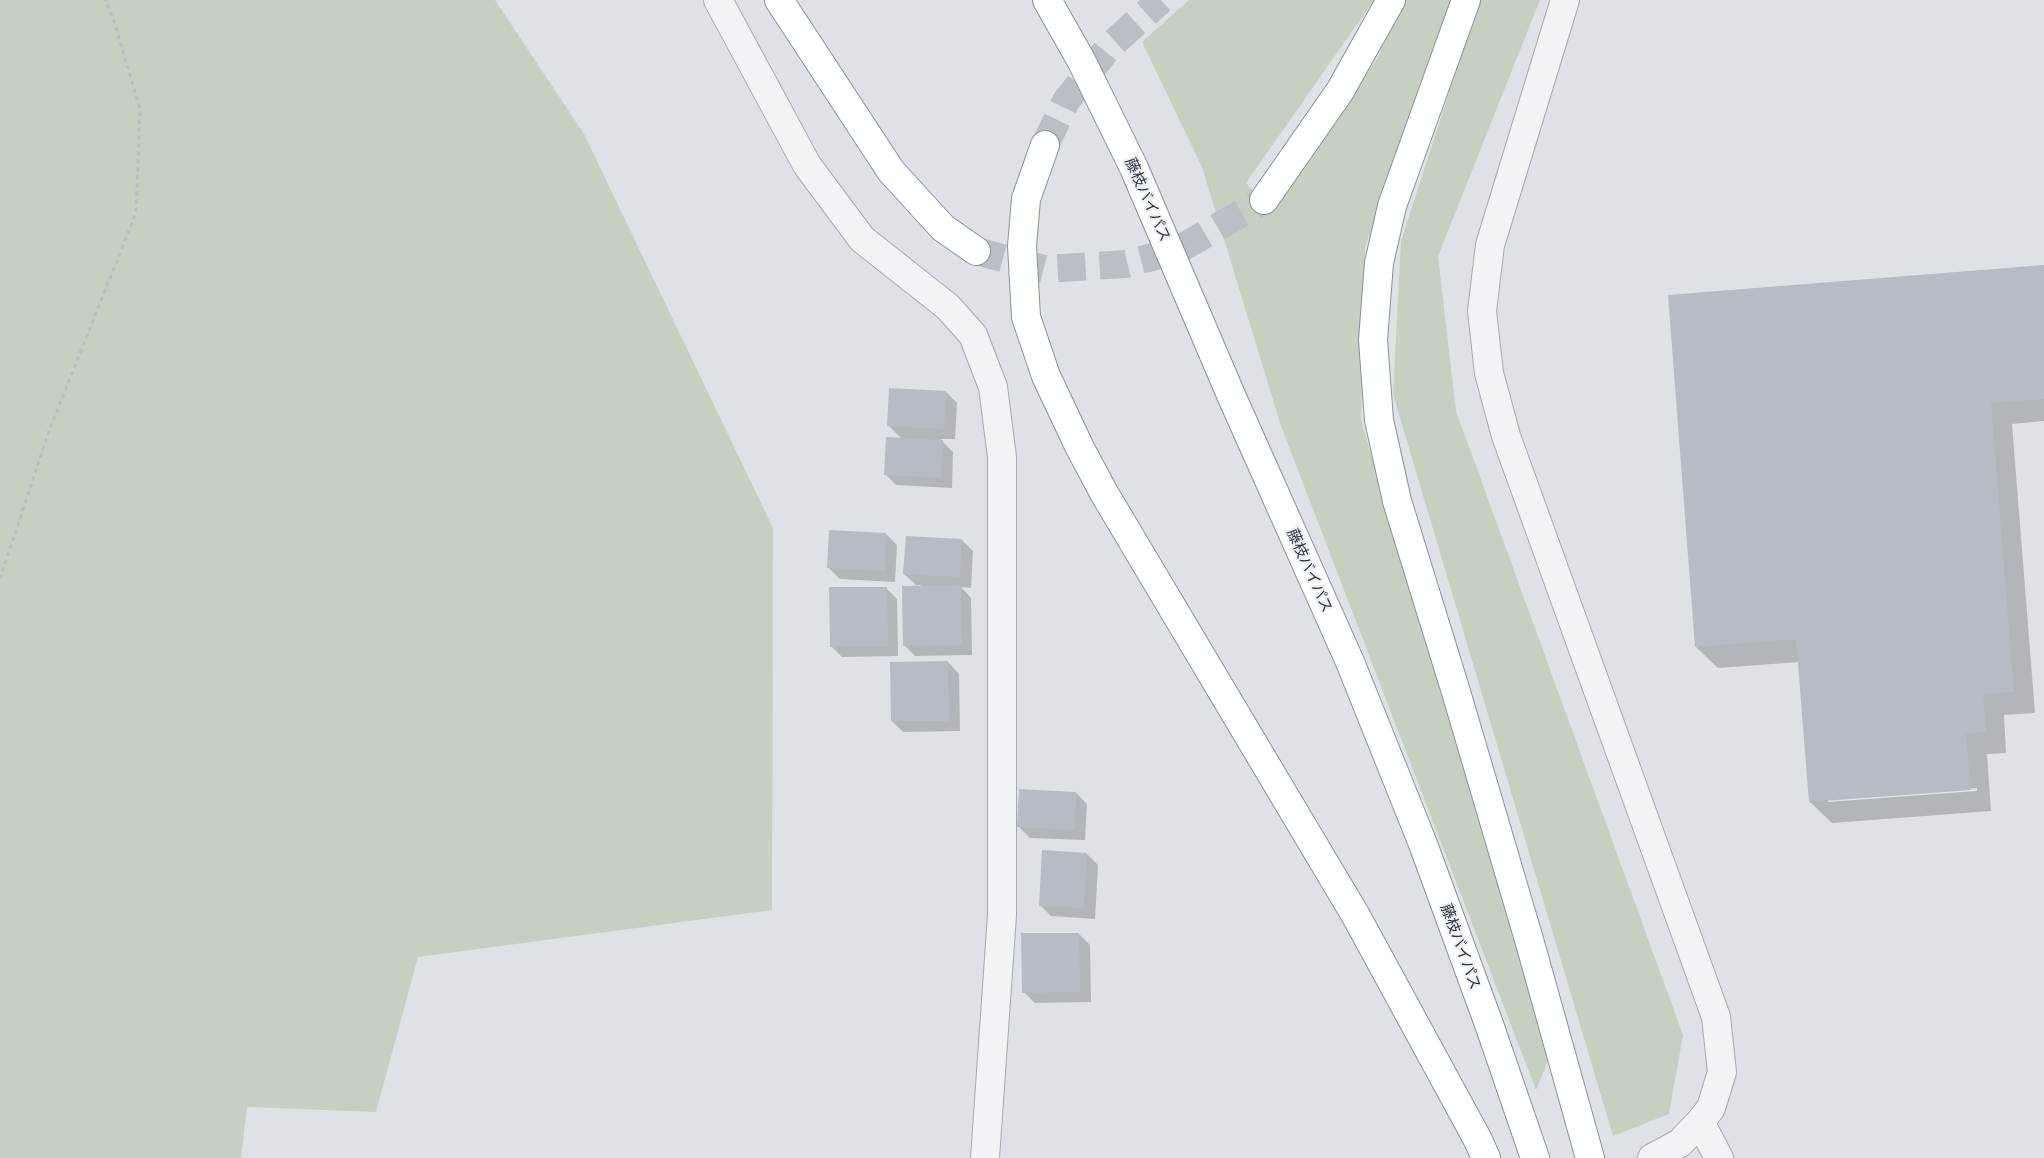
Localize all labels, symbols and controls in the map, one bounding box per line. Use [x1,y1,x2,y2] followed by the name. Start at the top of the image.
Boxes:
[1120,155,1174,245] street label: 藤枝バイパス
[1282,526,1336,616] street label: 藤枝バイパス
[1436,902,1484,992] street label: 藤枝バイパス

